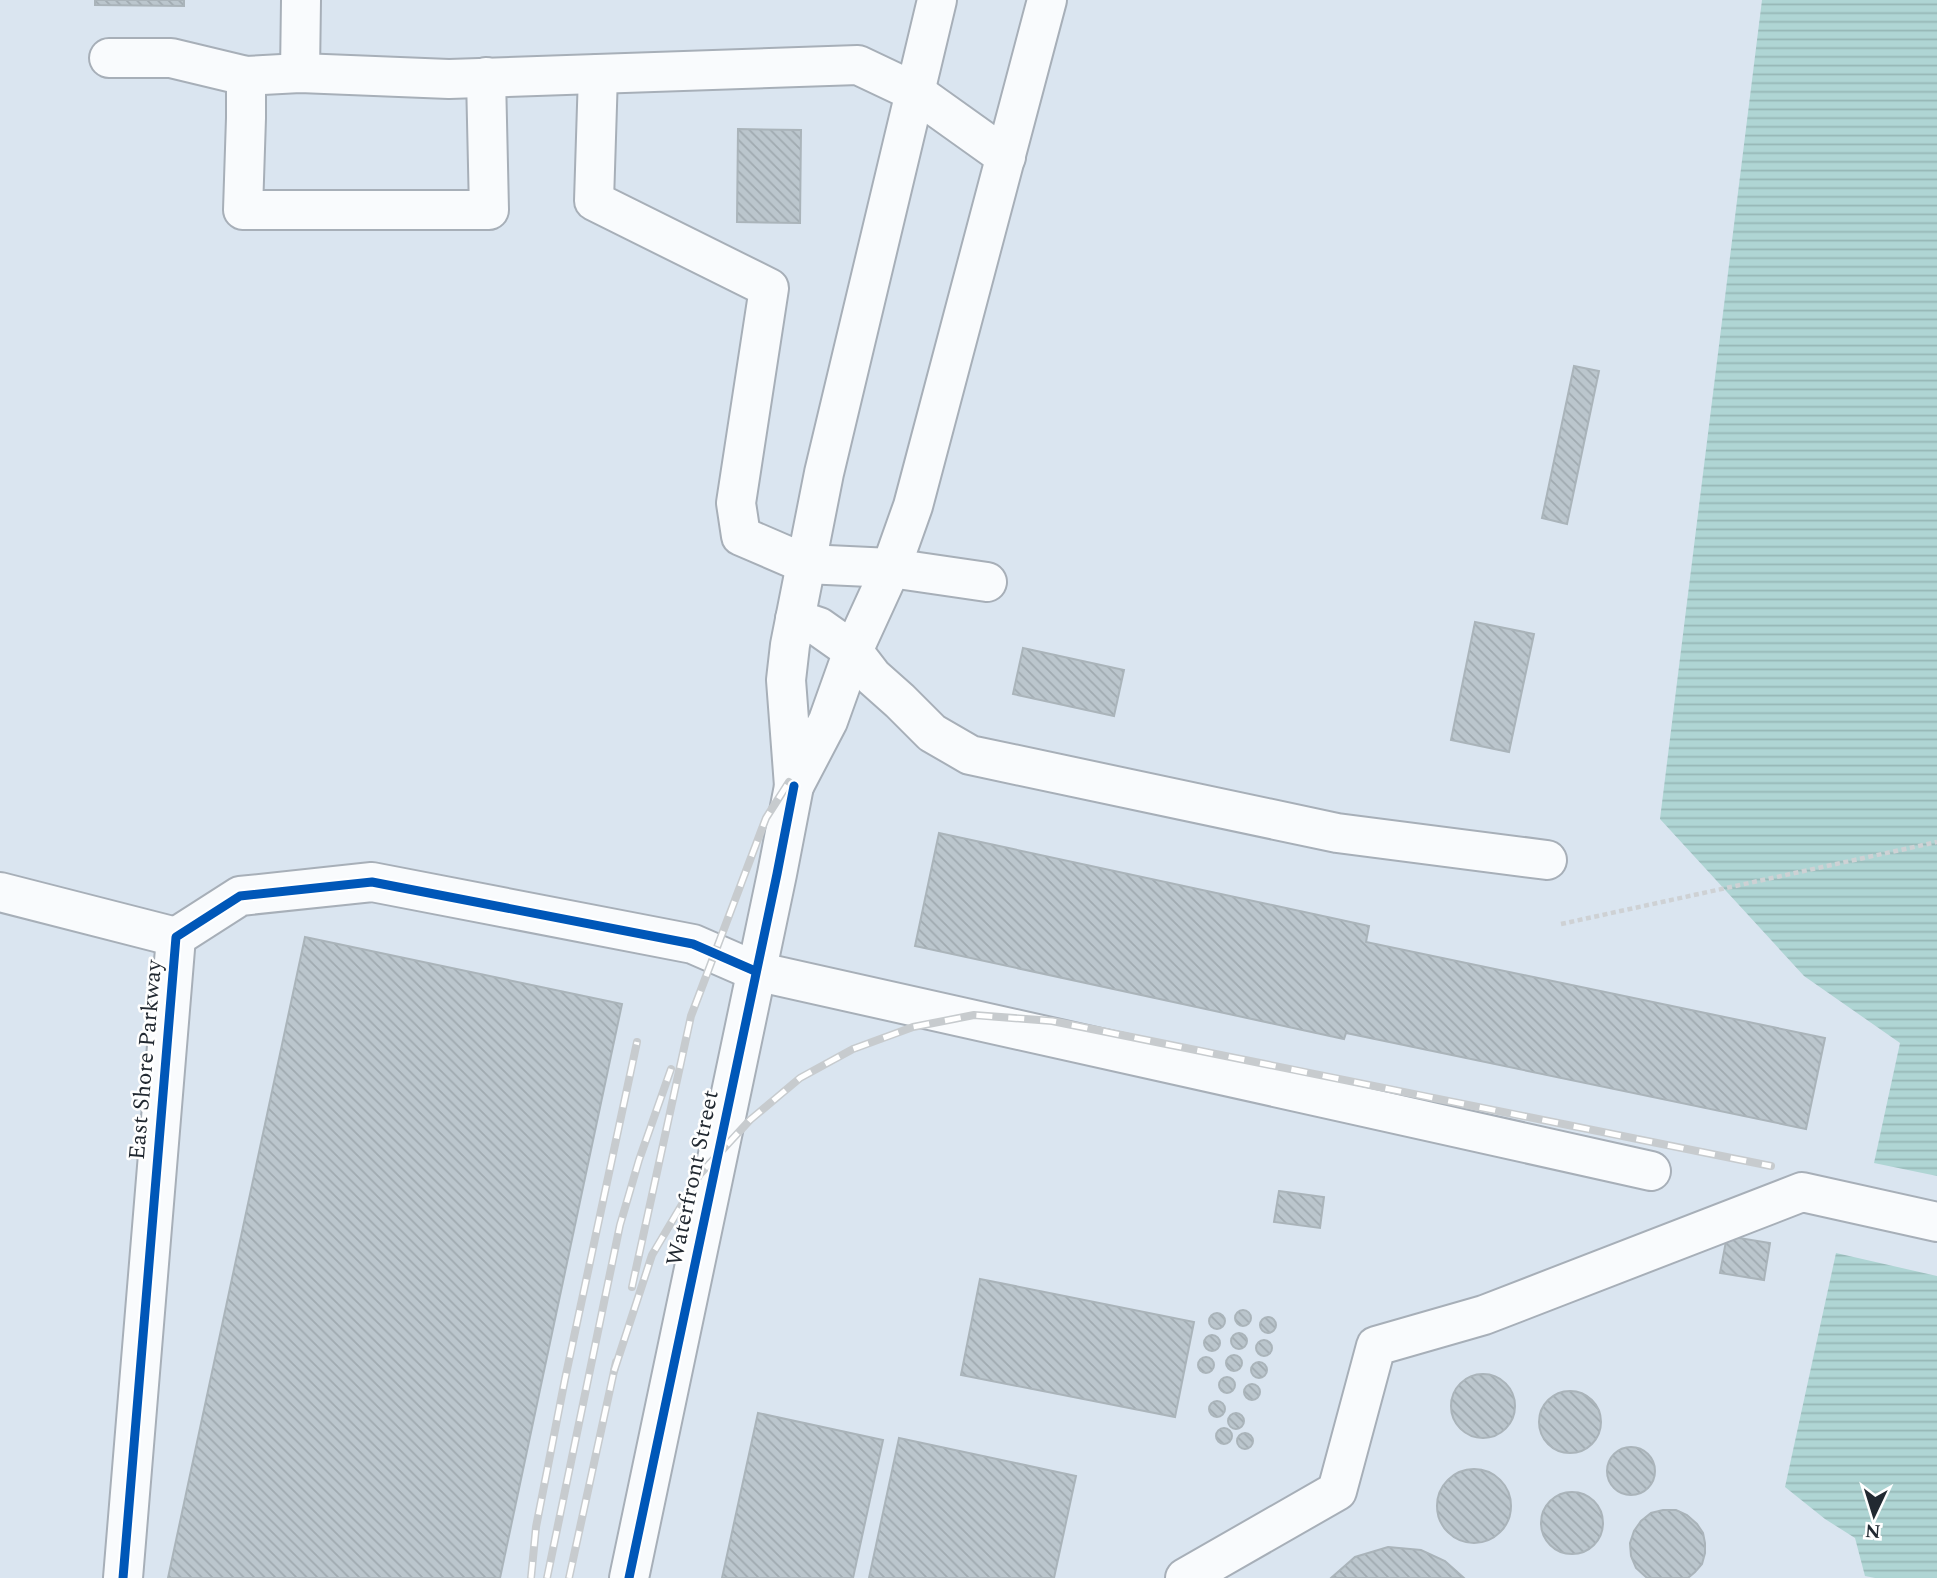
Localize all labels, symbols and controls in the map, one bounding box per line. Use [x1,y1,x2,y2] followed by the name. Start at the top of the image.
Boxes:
[120,958,172,1162] street label: East Shore Parkway
[657,1087,729,1269] street label: Waterfront Street
[1839,1480,1909,1550] north arrow
[1864,1515,1882,1545] text: N

